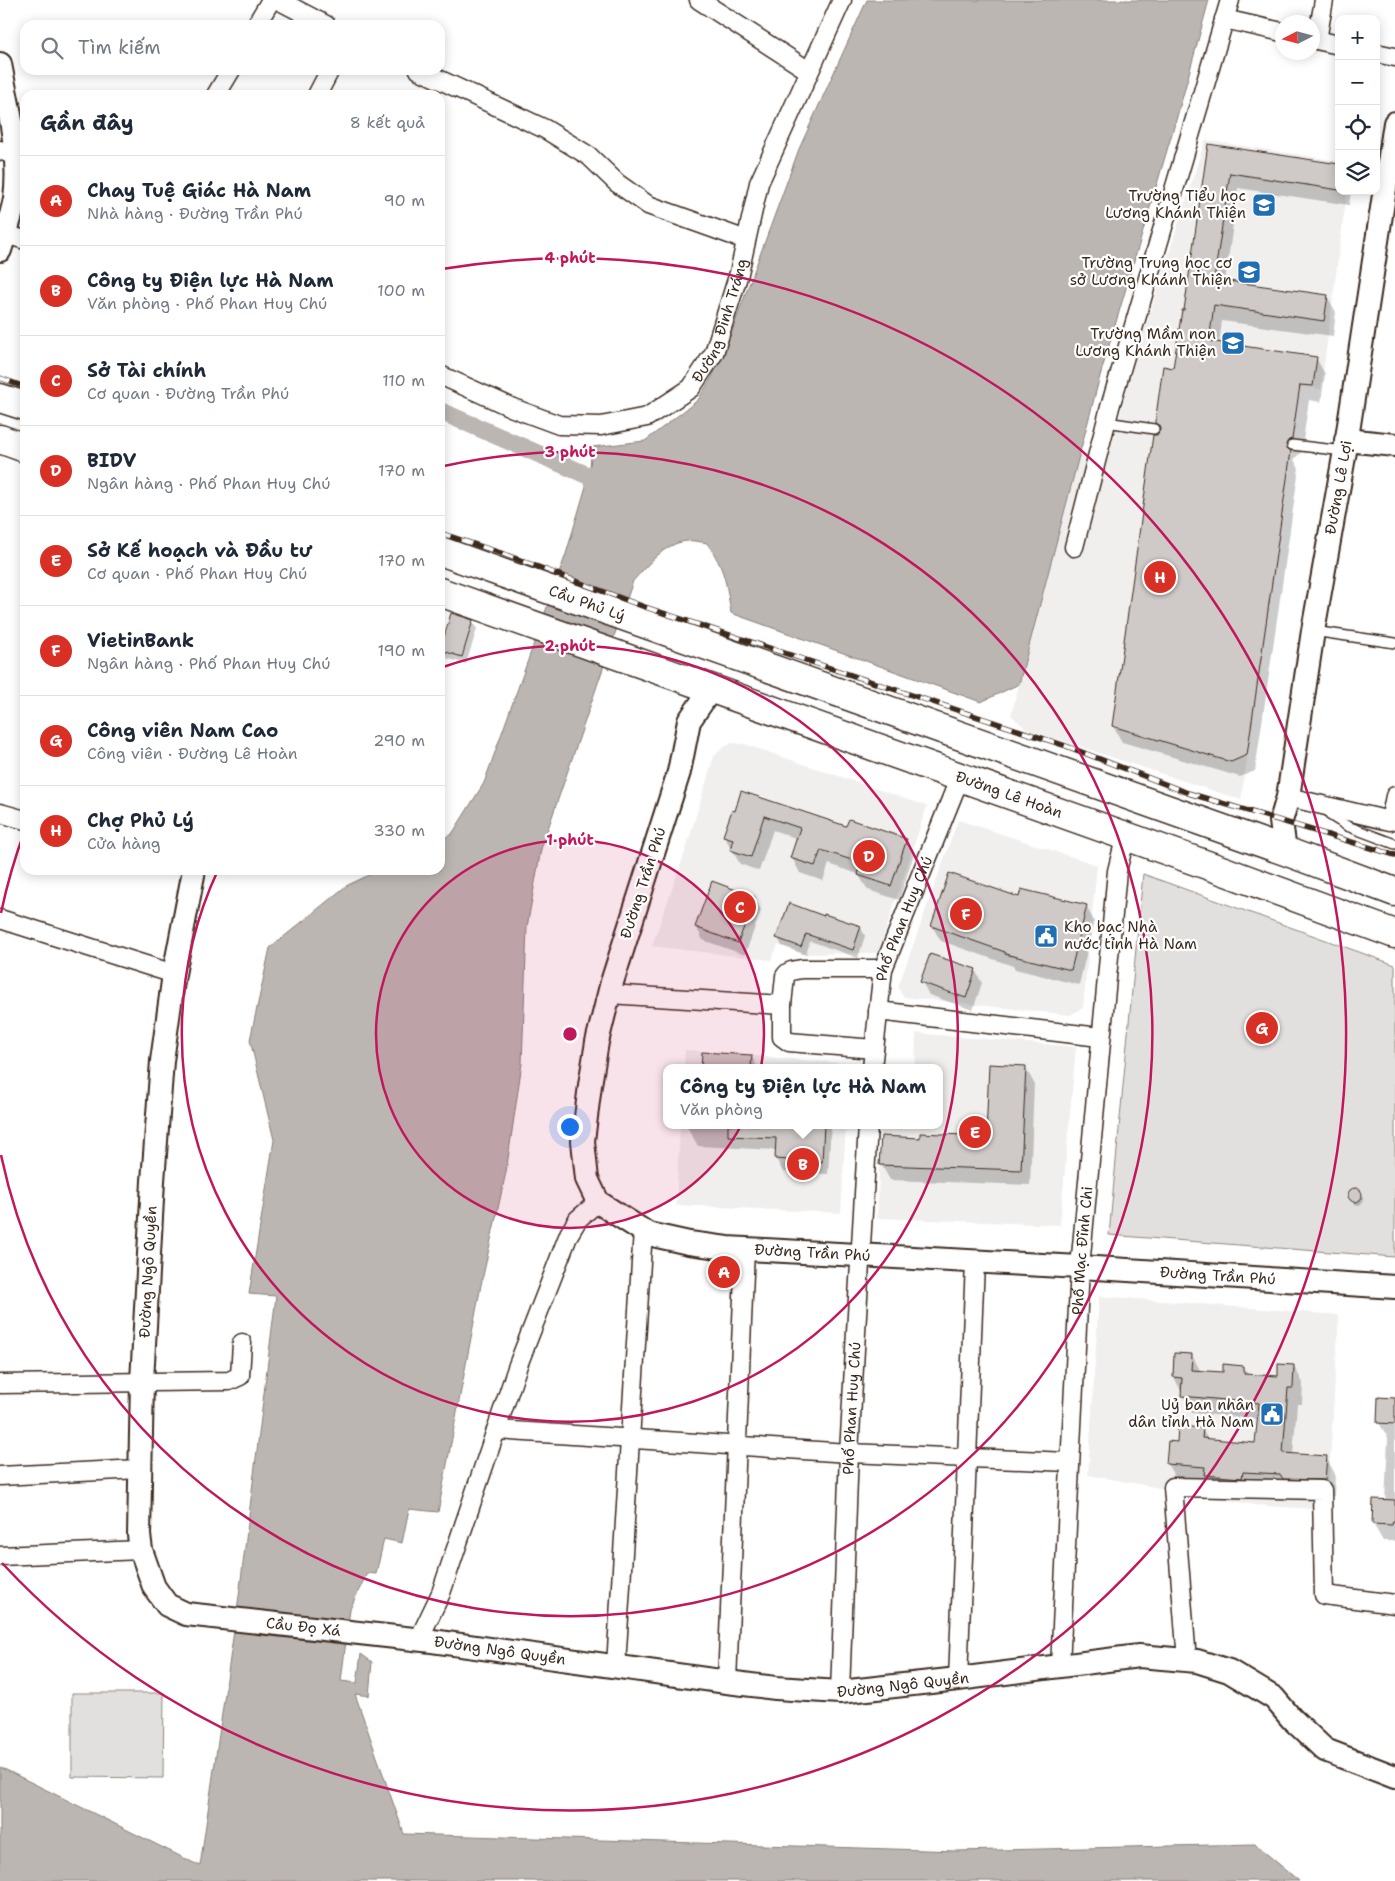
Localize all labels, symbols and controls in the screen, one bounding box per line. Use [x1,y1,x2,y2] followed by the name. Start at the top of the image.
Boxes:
[1275,15,1320,60] north arrow
[1335,15,1380,195] map controls
[1335,15,1380,60] button: +
[20,20,445,75] search box
[38,34,66,62] icon: search
[78,35,161,60] text: Tìm kiếm
[1335,60,1380,105] button: −
[1335,105,1380,150] button: locate
[40,109,134,137] text: Gần đây
[350,112,425,133] text: 8 kết quả
[1335,150,1380,195] button: layers
[87,178,311,203] text: Chay Tuệ Giác Hà Nam
[1105,186,1246,223] place label: Trường Tiểu học Lương Khánh Thiện
[50,190,62,211] text: A
[384,190,425,211] text: 90 m
[1251,192,1277,218] school or university icon: Trường Tiểu học Lương Khánh Thiện
[87,203,303,224] text: Nhà hàng · Đường Trần Phú
[544,248,596,268] text: 4 phút
[1070,253,1233,290] place label: Trường Trung học cơ sở Lương Khánh Thiện
[687,257,752,387] street label: Đường Đinh Tráng
[1236,259,1262,285] school or university icon: Trường Trung học cơ sở Lương Khánh Thiện
[87,268,334,293] text: Công ty Điện lực Hà Nam
[51,280,61,301] text: B
[377,280,425,301] text: 100 m
[87,293,327,314] text: Văn phòng · Phố Phan Huy Chú
[1075,324,1216,361] place label: Trường Mầm non Lương Khánh Thiện
[1220,330,1246,356] school or university icon: Trường Mầm non Lương Khánh Thiện
[87,358,206,383] text: Sở Tài chính
[51,370,61,391] text: C
[382,370,425,391] text: 110 m
[87,383,289,404] text: Cơ quan · Đường Trần Phú
[1320,439,1356,536] street label: Đường Lê Lợi
[544,442,596,462] text: 3 phút
[87,448,136,473] text: BIDV
[50,460,62,481] text: D
[378,460,425,481] text: 170 m
[87,473,330,494] text: Ngân hàng · Phố Phan Huy Chú
[87,538,313,563] text: Sở Kế hoạch và Đầu tư
[51,550,61,571] text: E
[378,550,425,571] text: 170 m
[1144,558,1176,596] pin: H
[87,563,307,584] text: Cơ quan · Phố Phan Huy Chú
[546,580,628,626] street label: Cầu Phủ Lý
[87,628,194,653] text: VietinBank
[544,636,596,656] text: 2 phút
[51,640,61,661] text: F
[378,640,425,661] text: 190 m
[87,653,330,674] text: Ngân hàng · Phố Phan Huy Chú
[87,718,278,743] text: Công viên Nam Cao
[50,730,62,751] text: G
[373,730,425,751] text: 290 m
[87,743,298,764] text: Công viên · Đường Lê Hoàn
[953,766,1065,823] street label: Đường Lê Hoàn
[87,808,194,833] text: Chợ Phủ Lý
[50,820,62,841] text: H
[373,820,425,841] text: 330 m
[616,825,670,941] street label: Đường Trần Phú
[546,830,594,850] text: 1 phút
[87,833,161,854] text: Cửa hàng
[853,837,885,875] pin: D
[872,853,937,982] street label: Phố Phan Huy Chú
[724,888,756,926] pin: C
[950,895,982,933] pin: F
[1064,917,1197,954] place label: Kho bạc Nhà nước tỉnh Hà Nam
[1033,923,1059,949] public building icon: Kho bạc Nhà nước tỉnh Hà Nam
[1246,1009,1278,1047] pin: G
[561,1025,579,1043] centre of rings
[663,1064,943,1129] popup
[680,1074,926,1099] text: Công ty Điện lực Hà Nam
[680,1099,763,1120] text: Văn phòng
[959,1113,991,1151] pin: E
[557,1114,583,1140] your location
[787,1145,819,1183] pin: B
[1068,1185,1098,1316] street label: Phố Mạc Đĩnh Chi
[135,1205,161,1339] street label: Đường Ngô Quyền
[754,1239,871,1266] street label: Đường Trần Phú
[708,1253,740,1291] pin: A
[1159,1262,1276,1289] street label: Đường Trần Phú
[838,1341,865,1475] street label: Phố Phan Huy Chú
[1128,1395,1254,1432] place label: Uỷ ban nhân dân tỉnh Hà Nam
[1259,1401,1285,1427] public building icon: Uỷ ban nhân dân tỉnh Hà Nam
[265,1613,342,1641] street label: Cầu Đọ Xá
[433,1631,567,1669] street label: Đường Ngô Quyền
[836,1668,970,1702] street label: Đường Ngô Quyền

